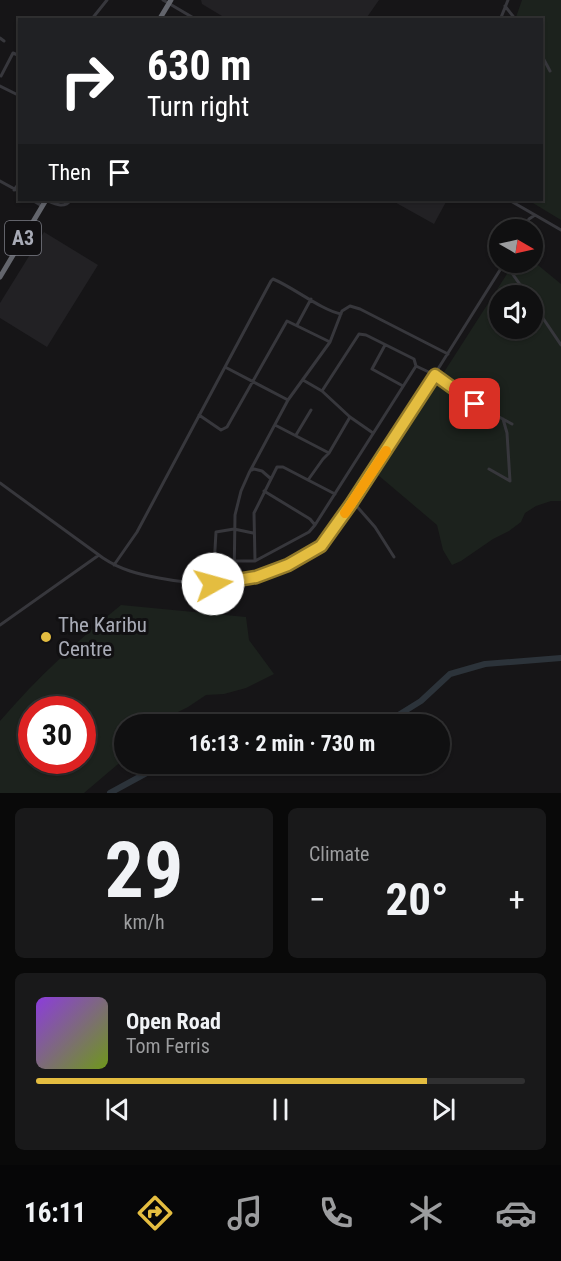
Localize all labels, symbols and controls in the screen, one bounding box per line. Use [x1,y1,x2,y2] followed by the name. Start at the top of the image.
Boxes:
[147,41,252,90] text: 630 m
[48,42,126,120] icon: right
[147,91,249,123] text: Turn right
[103,156,136,189] icon: arrive
[48,160,91,185] text: Then
[489,219,543,273] north arrow
[489,219,543,339] map controls
[5,221,41,255] road number: A3
[489,285,543,339] button: sound
[449,378,500,429] pin
[458,387,491,420] icon: arrive
[181,552,245,616] position arrow
[58,613,147,661] place label: The Karibu Centre
[39,630,53,644] marker: The Karibu Centre
[18,696,96,774] speed limit sign: 30
[189,731,375,756] text: 16:13 · 2 min · 730 m
[105,825,183,916] text: 29
[309,842,369,866] text: Climate
[386,873,449,926] text: 20°
[309,880,326,919] text: −
[509,880,525,919] text: +
[123,910,165,934] text: km/h
[126,1009,221,1034] text: Open Road
[126,1034,210,1058] text: Tom Ferris
[101,1093,134,1126] icon: previous
[264,1093,297,1126] icon: pause
[427,1093,460,1126] icon: next
[134,1192,176,1234] icon: directions
[224,1192,266,1234] icon: music
[315,1192,357,1234] icon: phone
[405,1192,447,1234] icon: climate
[495,1192,537,1234] icon: car
[24,1197,86,1229] text: 16:11

